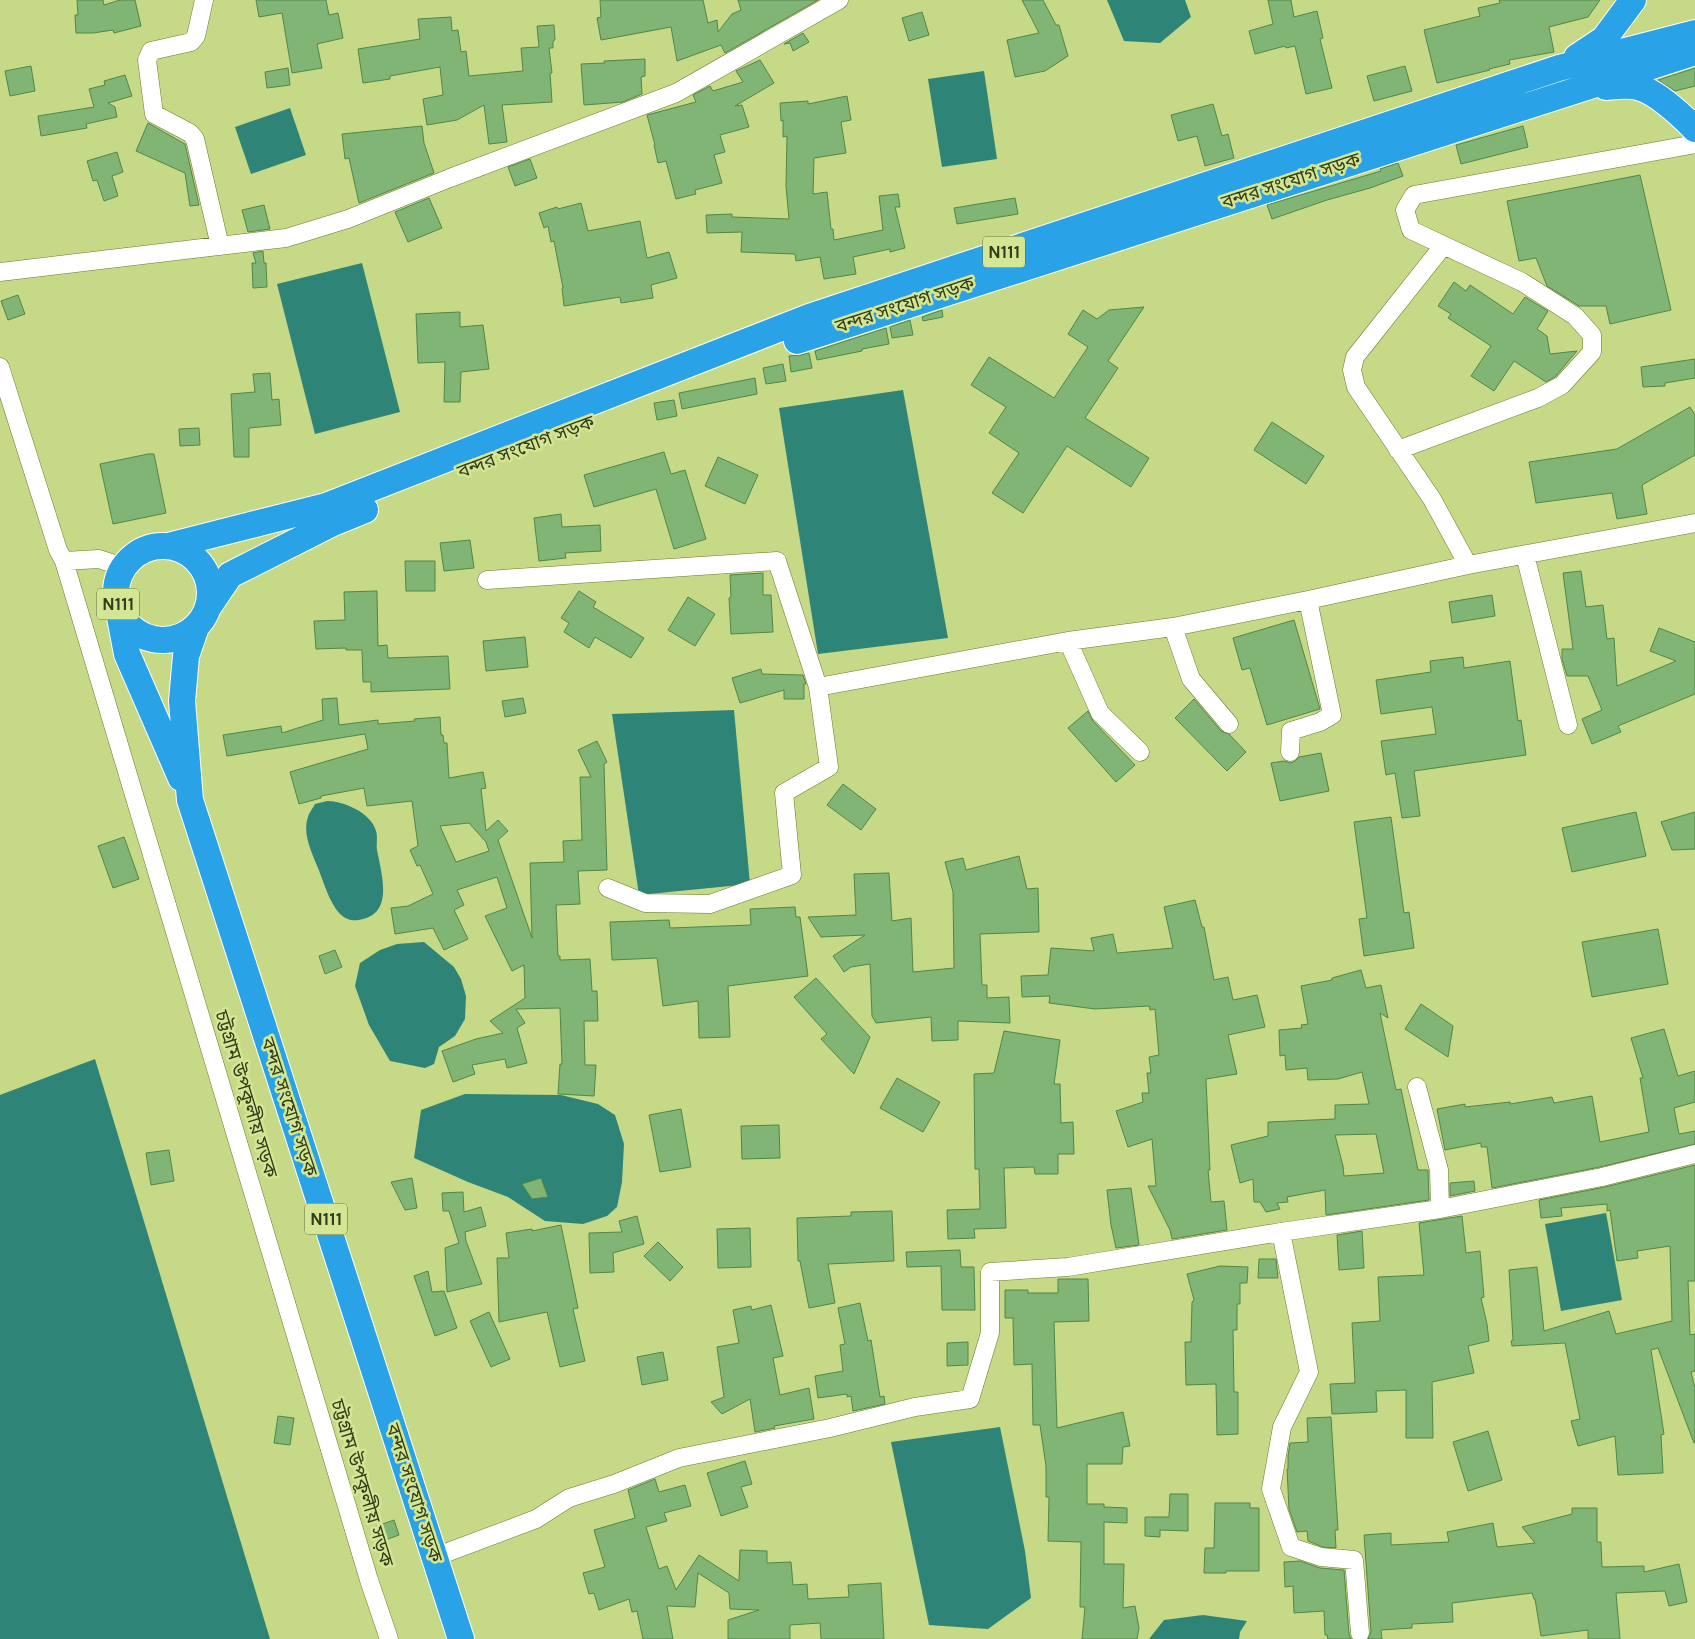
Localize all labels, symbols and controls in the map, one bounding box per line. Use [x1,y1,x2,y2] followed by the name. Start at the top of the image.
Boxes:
[1218,148,1364,214] street label: বন্দর সংযোগ সড়ক
[983,236,1025,268] road number: N111
[832,272,978,338] street label: বন্দর সংযোগ সড়ক
[454,411,598,484] street label: বন্দর সংযোগ সড়ক
[97,588,139,620] road number: N111
[210,1006,283,1181] street label: চট্টগ্রাম উপকূলীয় সড়ক
[256,1034,322,1180] street label: বন্দর সংযোগ সড়ক
[305,1204,347,1234] road number: N111
[326,1395,399,1570] street label: চট্টগ্রাম উপকূলীয় সড়ক
[381,1420,447,1566] street label: বন্দর সংযোগ সড়ক

